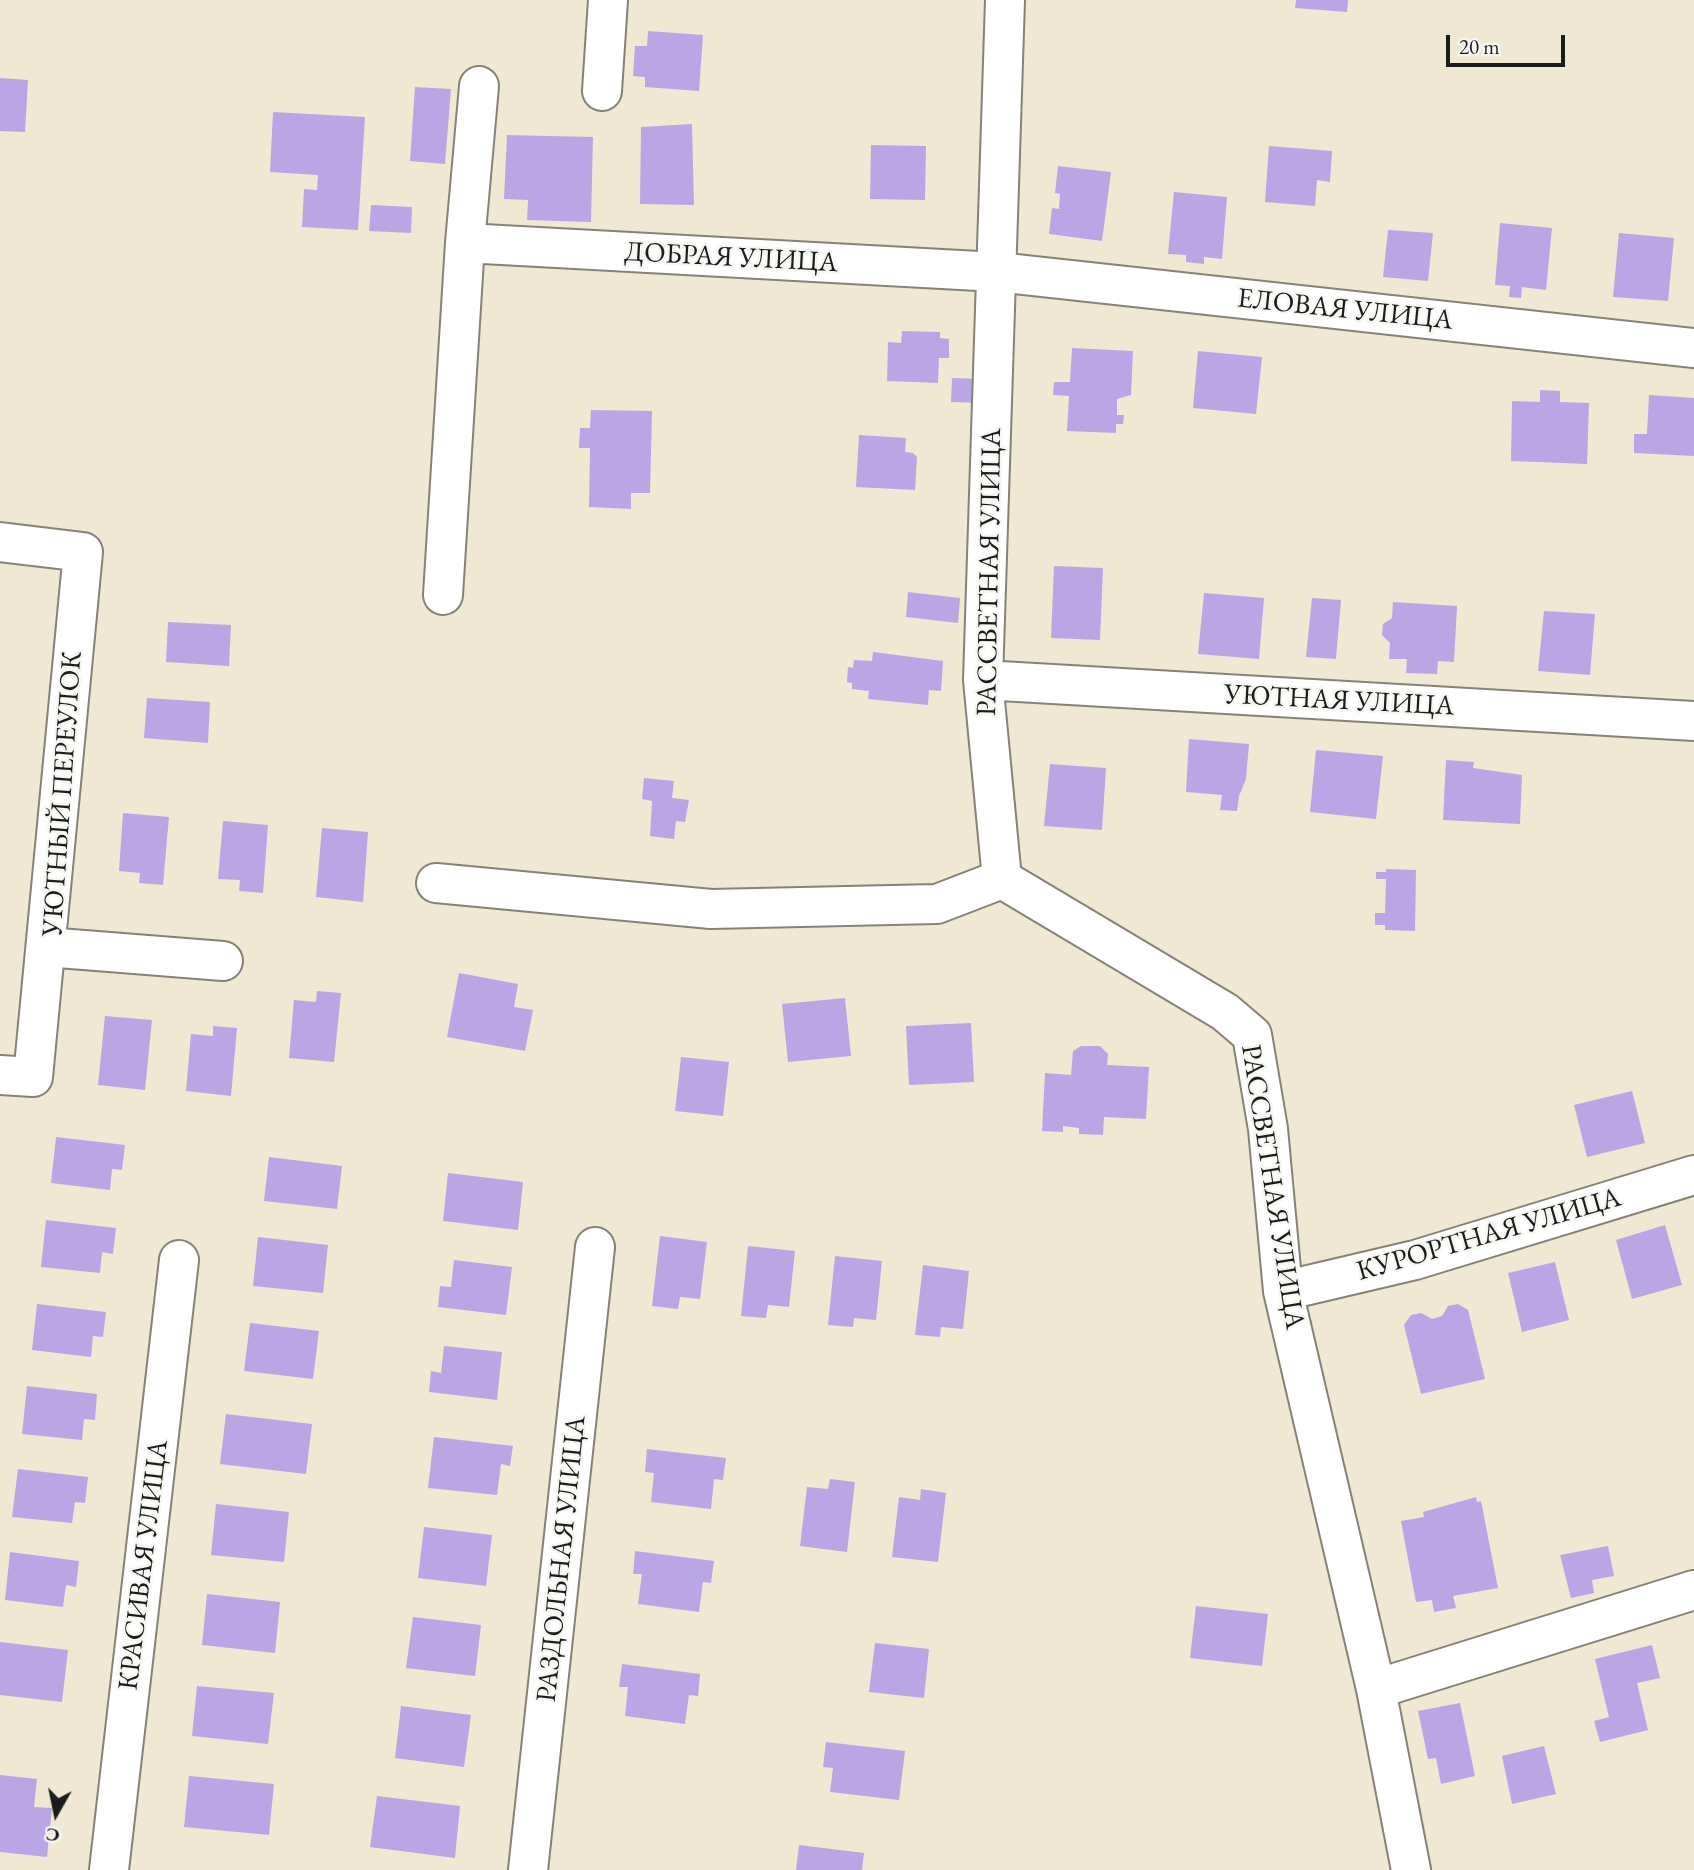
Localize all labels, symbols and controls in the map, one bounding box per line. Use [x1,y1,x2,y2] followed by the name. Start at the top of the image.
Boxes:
[1449,21,1568,65] scale bar
[1459,33,1500,60] text: 20 m
[623,236,839,280] street label: ДОБРАЯ УЛИЦА
[1236,282,1454,338] street label: ЕЛОВАЯ УЛИЦА
[971,428,1009,716] street label: РАССВЕТНАЯ УЛИЦА
[36,650,90,938] street label: УЮТНЫЙ ПЕРЕУЛОК
[1223,678,1455,724] street label: УЮТНАЯ УЛИЦА
[1233,1042,1311,1332] street label: РАССВЕТНАЯ УЛИЦА
[1353,1181,1625,1289] street label: КУРОРТНАЯ УЛИЦА
[530,1414,594,1704] street label: РАЗДОЛЬНАЯ УЛИЦА
[112,1438,176,1692] street label: КРАСИВАЯ УЛИЦА
[21,1779,91,1849] north arrow
[44,1822,61,1849] text: С

